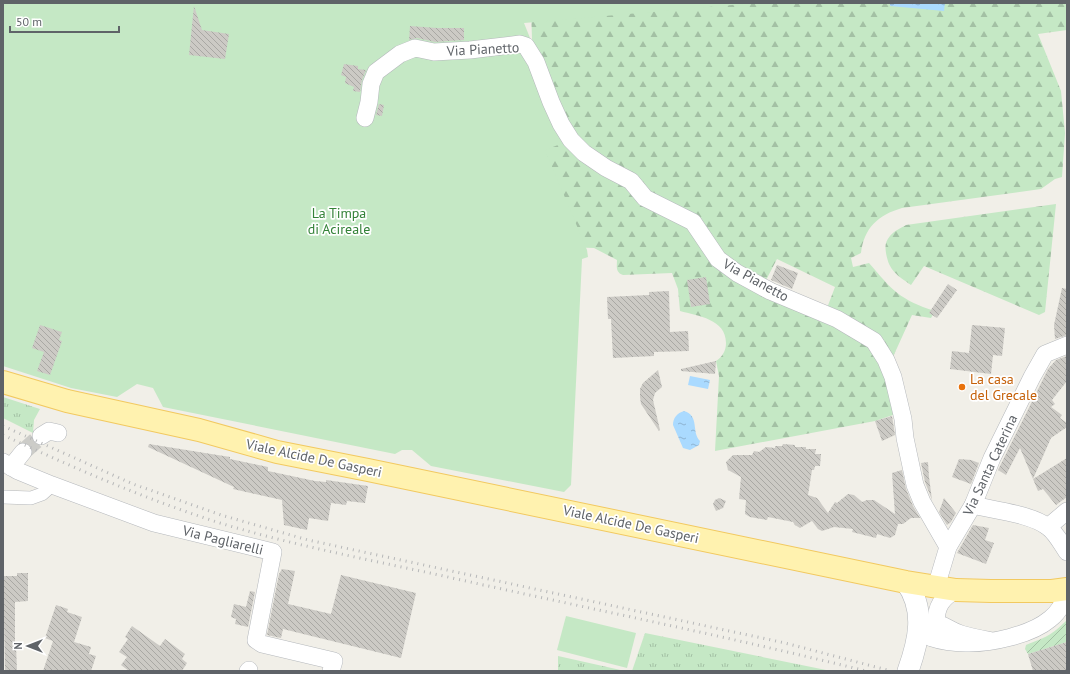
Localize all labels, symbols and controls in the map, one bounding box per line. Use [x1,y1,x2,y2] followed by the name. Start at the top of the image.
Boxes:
[10,8,119,34] scale bar
[16,14,42,29] text: 50 m
[445,38,520,60] street label: Via Pianetto
[308,204,370,238] park label: La Timpa di Acireale
[719,254,792,305] street label: Via Pianetto
[970,370,1037,404] place label: La casa del Grecale
[957,382,967,392] marker: La casa del Grecale
[958,412,1021,519] street label: Via Santa Caterina
[243,435,384,481] street label: Viale Alcide De Gasperi
[560,501,701,547] street label: Viale Alcide De Gasperi
[180,521,265,559] street label: Via Pagliarelli
[8,626,48,666] north arrow
[11,642,25,650] text: N

